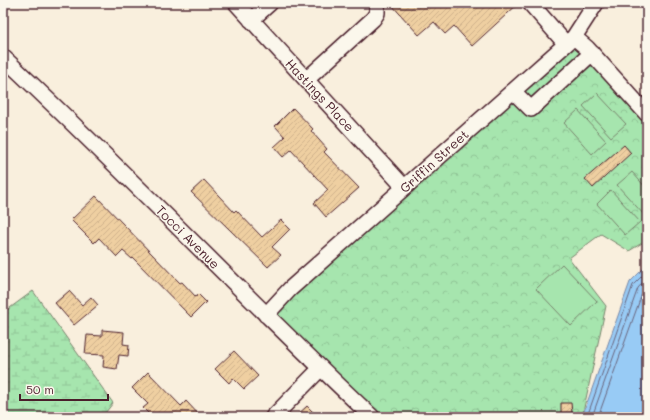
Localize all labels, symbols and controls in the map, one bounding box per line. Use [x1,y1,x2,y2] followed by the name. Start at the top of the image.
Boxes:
[282,55,359,135] street label: Hastings Place
[396,125,472,196] street label: Griffin Street
[153,201,224,272] street label: Tocci Avenue
[20,376,108,402] scale bar
[26,381,54,397] text: 50 m

